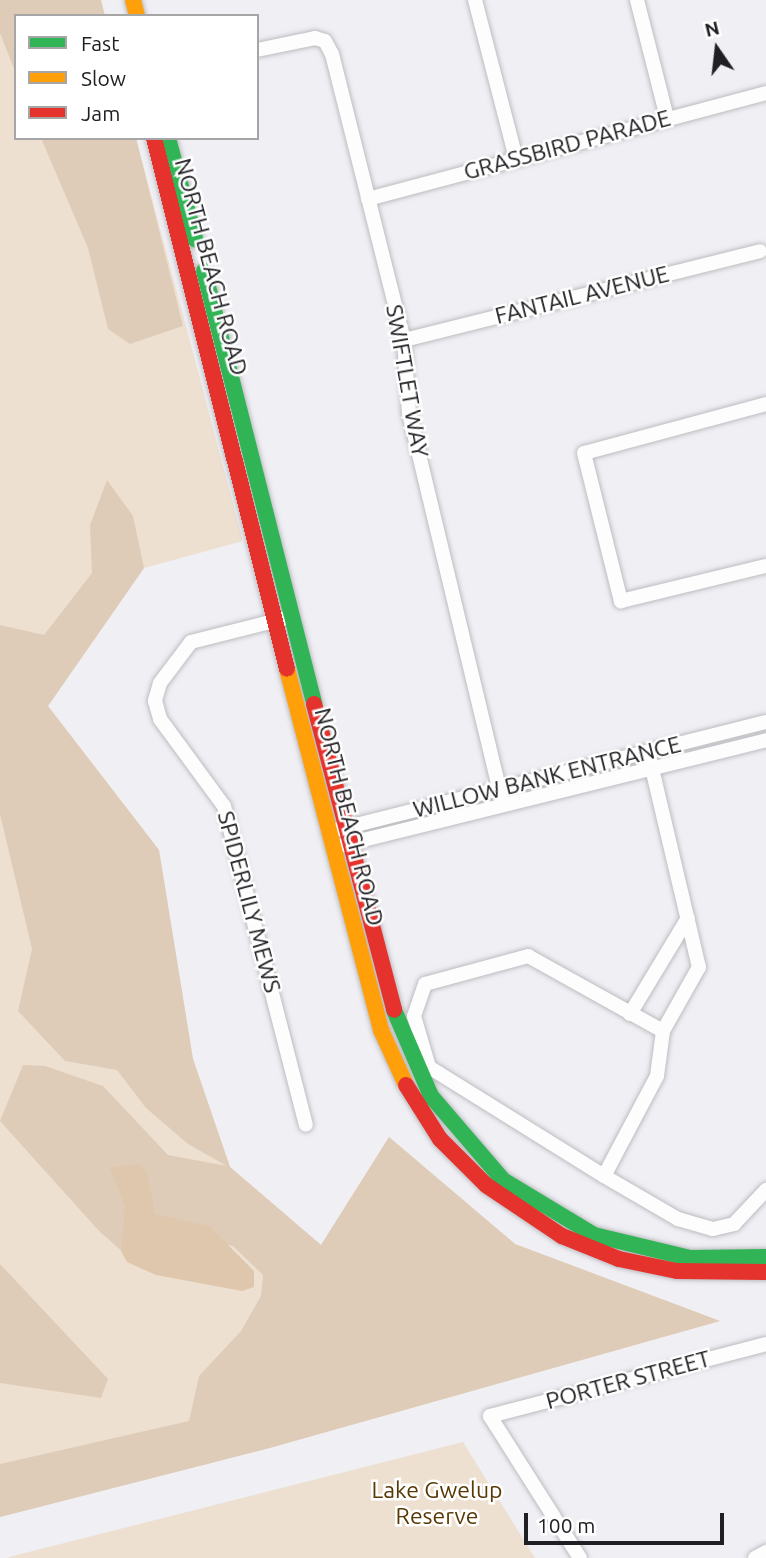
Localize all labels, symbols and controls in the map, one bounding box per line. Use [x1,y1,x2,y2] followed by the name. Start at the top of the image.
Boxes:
[14,14,259,140] legend
[682,14,752,84] north arrow
[702,16,721,41] text: N
[81,31,119,55] text: Fast
[81,66,126,90] text: Slow
[81,101,120,125] text: Jam
[461,104,673,186] street label: GRASSBIRD PARADE
[169,155,253,379] street label: NORTH BEACH ROAD
[492,260,672,330] street label: FANTAIL AVENUE
[380,302,434,460] street label: SWIFTLET WAY
[309,705,389,929] street label: NORTH BEACH ROAD
[410,730,684,824] street label: WILLOW BANK ENTRANCE
[211,808,287,996] street label: SPIDERLILY MEWS
[543,1345,713,1415] street label: PORTER STREET
[371,1476,503,1530] park label: Lake Gwelup Reserve
[528,1498,728,1542] scale bar
[537,1513,595,1537] text: 100 m

